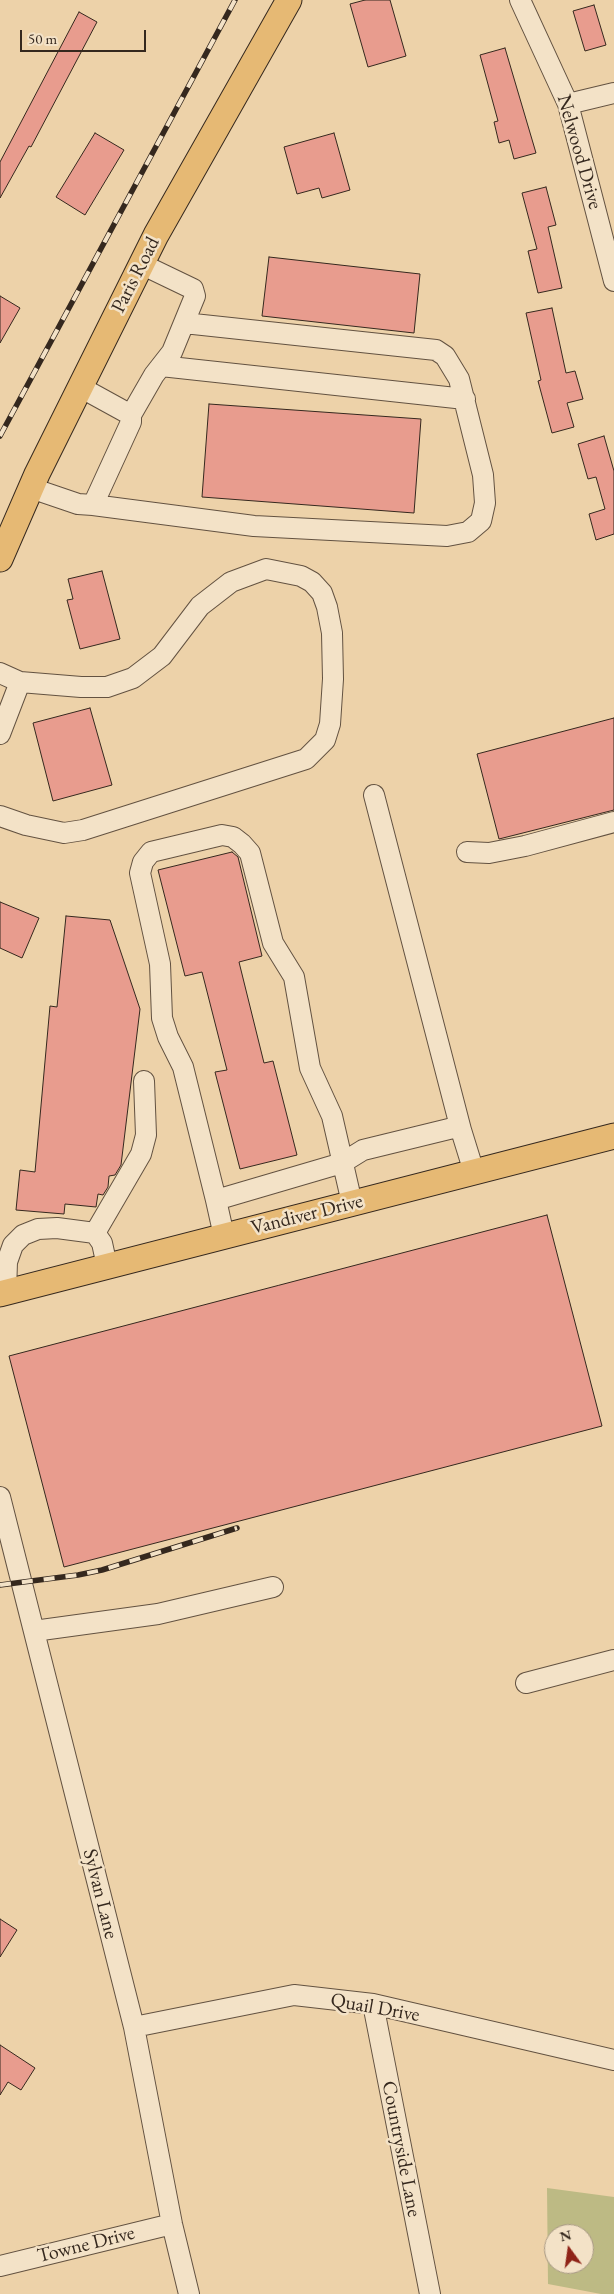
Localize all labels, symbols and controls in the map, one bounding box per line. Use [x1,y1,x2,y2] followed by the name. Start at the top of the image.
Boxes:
[22,20,149,52] scale bar
[28,29,57,48] text: 50 m
[551,92,607,212] street label: Nelwood Drive
[107,233,165,317] street label: Paris Road
[249,1190,365,1240] street label: Vandiver Drive
[77,1847,123,1941] street label: Sylvan Lane
[329,1988,421,2028] street label: Quail Drive
[376,2079,426,2219] street label: Countryside Lane
[35,2221,137,2269] street label: Towne Drive
[544,2224,594,2274] north arrow
[558,2225,573,2246] text: N

